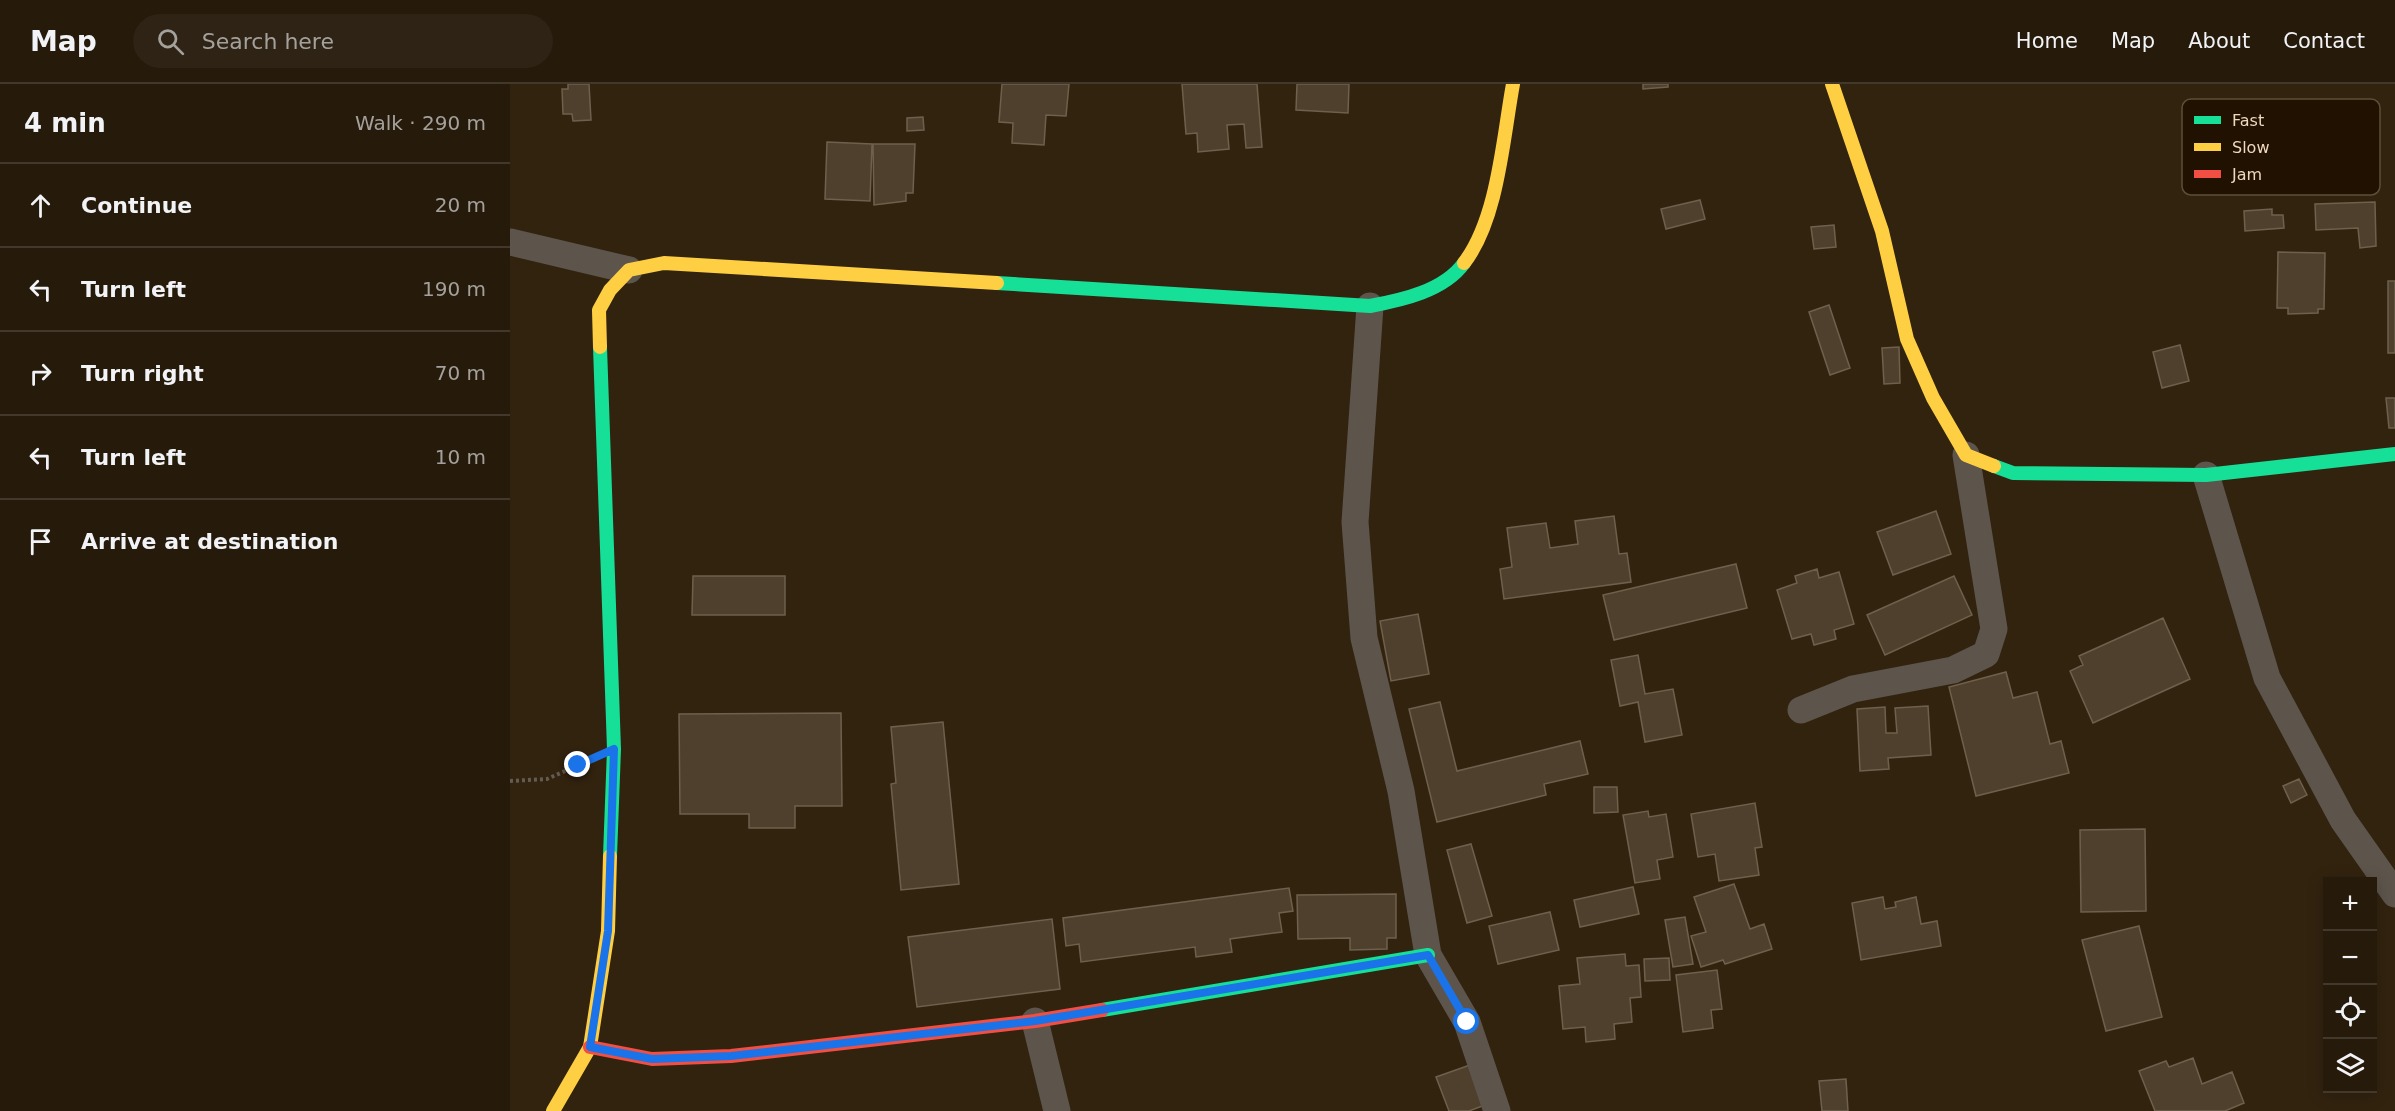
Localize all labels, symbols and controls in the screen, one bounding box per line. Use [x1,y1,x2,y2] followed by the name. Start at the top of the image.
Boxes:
[133,14,553,68] search box
[30,25,97,58] text: Map
[154,25,187,58] icon: search
[202,29,334,54] text: Search here
[2016,29,2078,53] text: Home
[2111,29,2155,53] text: Map
[2188,29,2250,53] text: About
[2283,29,2365,53] text: Contact
[2182,99,2380,195] legend
[24,108,106,138] text: 4 min
[355,111,486,135] text: Walk · 290 m
[2232,111,2264,130] text: Fast
[2232,138,2269,157] text: Slow
[2231,165,2262,184] text: Jam
[24,189,57,222] icon: ahead
[81,193,192,218] text: Continue
[435,193,486,217] text: 20 m
[24,273,57,306] icon: left
[81,277,186,302] text: Turn left
[422,277,486,301] text: 190 m
[24,357,57,390] icon: right
[81,361,204,386] text: Turn right
[435,361,486,385] text: 70 m
[24,441,57,474] icon: left
[81,445,186,470] text: Turn left
[435,445,486,469] text: 10 m
[24,525,57,558] icon: arrive
[81,529,338,554] text: Arrive at destination
[564,751,590,777] route end
[2323,877,2377,1093] map controls
[2323,877,2377,931] button: +
[2323,931,2377,985] button: −
[2323,985,2377,1039] button: locate
[1453,1008,1479,1034] route start
[2323,1039,2377,1093] button: layers

